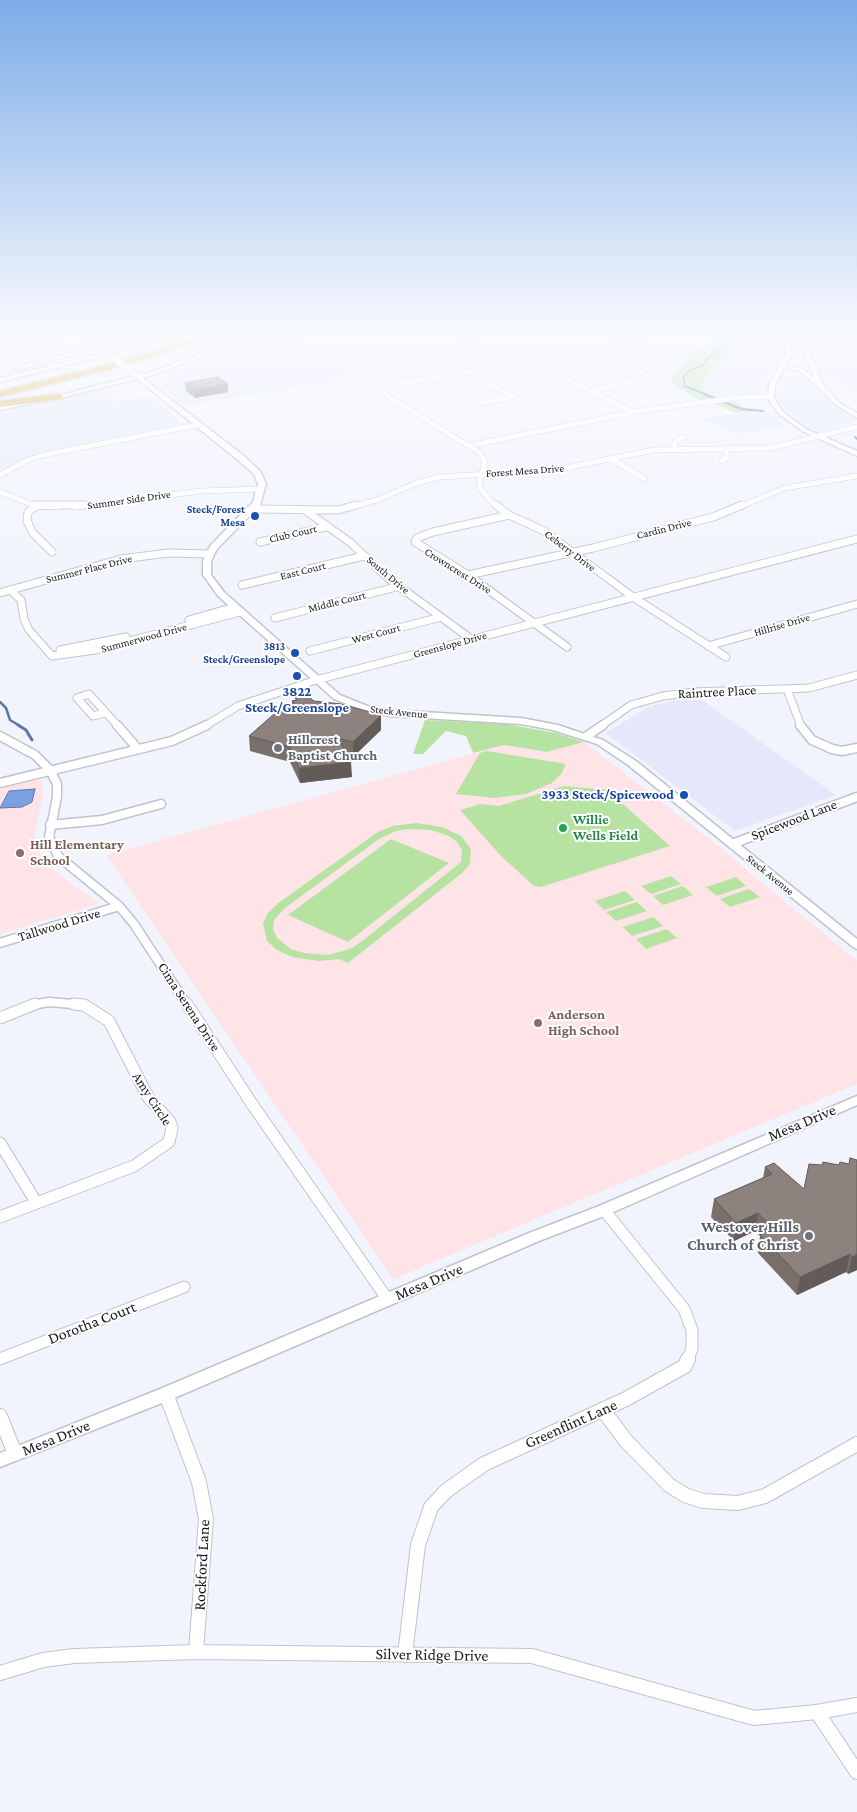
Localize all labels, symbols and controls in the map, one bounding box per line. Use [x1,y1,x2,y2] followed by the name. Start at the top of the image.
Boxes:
[485,462,565,480] street label: Forest Mesa Drive
[86,488,172,512] street label: Summer Side Drive
[187,503,245,529] place label: Steck/Forest Mesa
[249,510,261,522] marker: Steck/Forest Mesa
[635,516,693,542] street label: Cardin Drive
[268,522,318,546] street label: Club Court
[542,527,598,575] street label: Ceberry Drive
[422,545,494,597] street label: Crowncrest Drive
[45,552,133,586] street label: Summer Place Drive
[364,553,412,597] street label: South Drive
[279,559,327,583] street label: East Court
[307,589,367,615] street label: Middle Court
[752,611,812,639] street label: Hillrise Drive
[100,620,188,656] street label: Summerwood Drive
[350,621,402,647] street label: West Court
[412,629,488,661] street label: Greenslope Drive
[203,640,285,666] place label: 3813 Steck/Greenslope
[289,647,301,659] marker: 3813 Steck/Greenslope
[291,670,303,682] marker: 3822 Steck/Greenslope
[677,682,757,702] street label: Raintree Place
[245,684,349,716] place label: 3822 Steck/Greenslope
[370,702,428,722] street label: Steck Avenue
[288,732,377,764] place label: Hillcrest Baptist Church
[272,742,284,754] marker: Hillcrest Baptist Church
[541,787,674,803] place label: 3933 Steck/Spicewood
[678,789,690,801] marker: 3933 Steck/Spicewood
[749,796,839,844] street label: Spicewood Lane
[573,812,638,844] place label: Willie Wells Field
[557,822,569,834] marker: Willie Wells Field
[30,837,124,870] place label: Hill Elementary School
[14,847,26,859] marker: Hill Elementary School
[743,852,797,898] street label: Steck Avenue
[16,904,102,946] street label: Tallwood Drive
[154,959,224,1055] street label: Cima Serena Drive
[548,1007,619,1040] place label: Anderson High School
[532,1017,544,1029] marker: Anderson High School
[128,1069,176,1129] street label: Amy Circle
[765,1100,839,1146] street label: Mesa Drive
[687,1217,799,1255] place label: Westover Hills Church of Christ
[803,1230,815,1242] marker: Westover Hills Church of Christ
[392,1259,466,1305] street label: Mesa Drive
[45,1297,139,1349] street label: Dorotha Court
[522,1395,620,1453] street label: Greenflint Lane
[19,1416,93,1460] street label: Mesa Drive
[190,1519,214,1611] street label: Rockford Lane
[375,1644,489,1666] street label: Silver Ridge Drive

